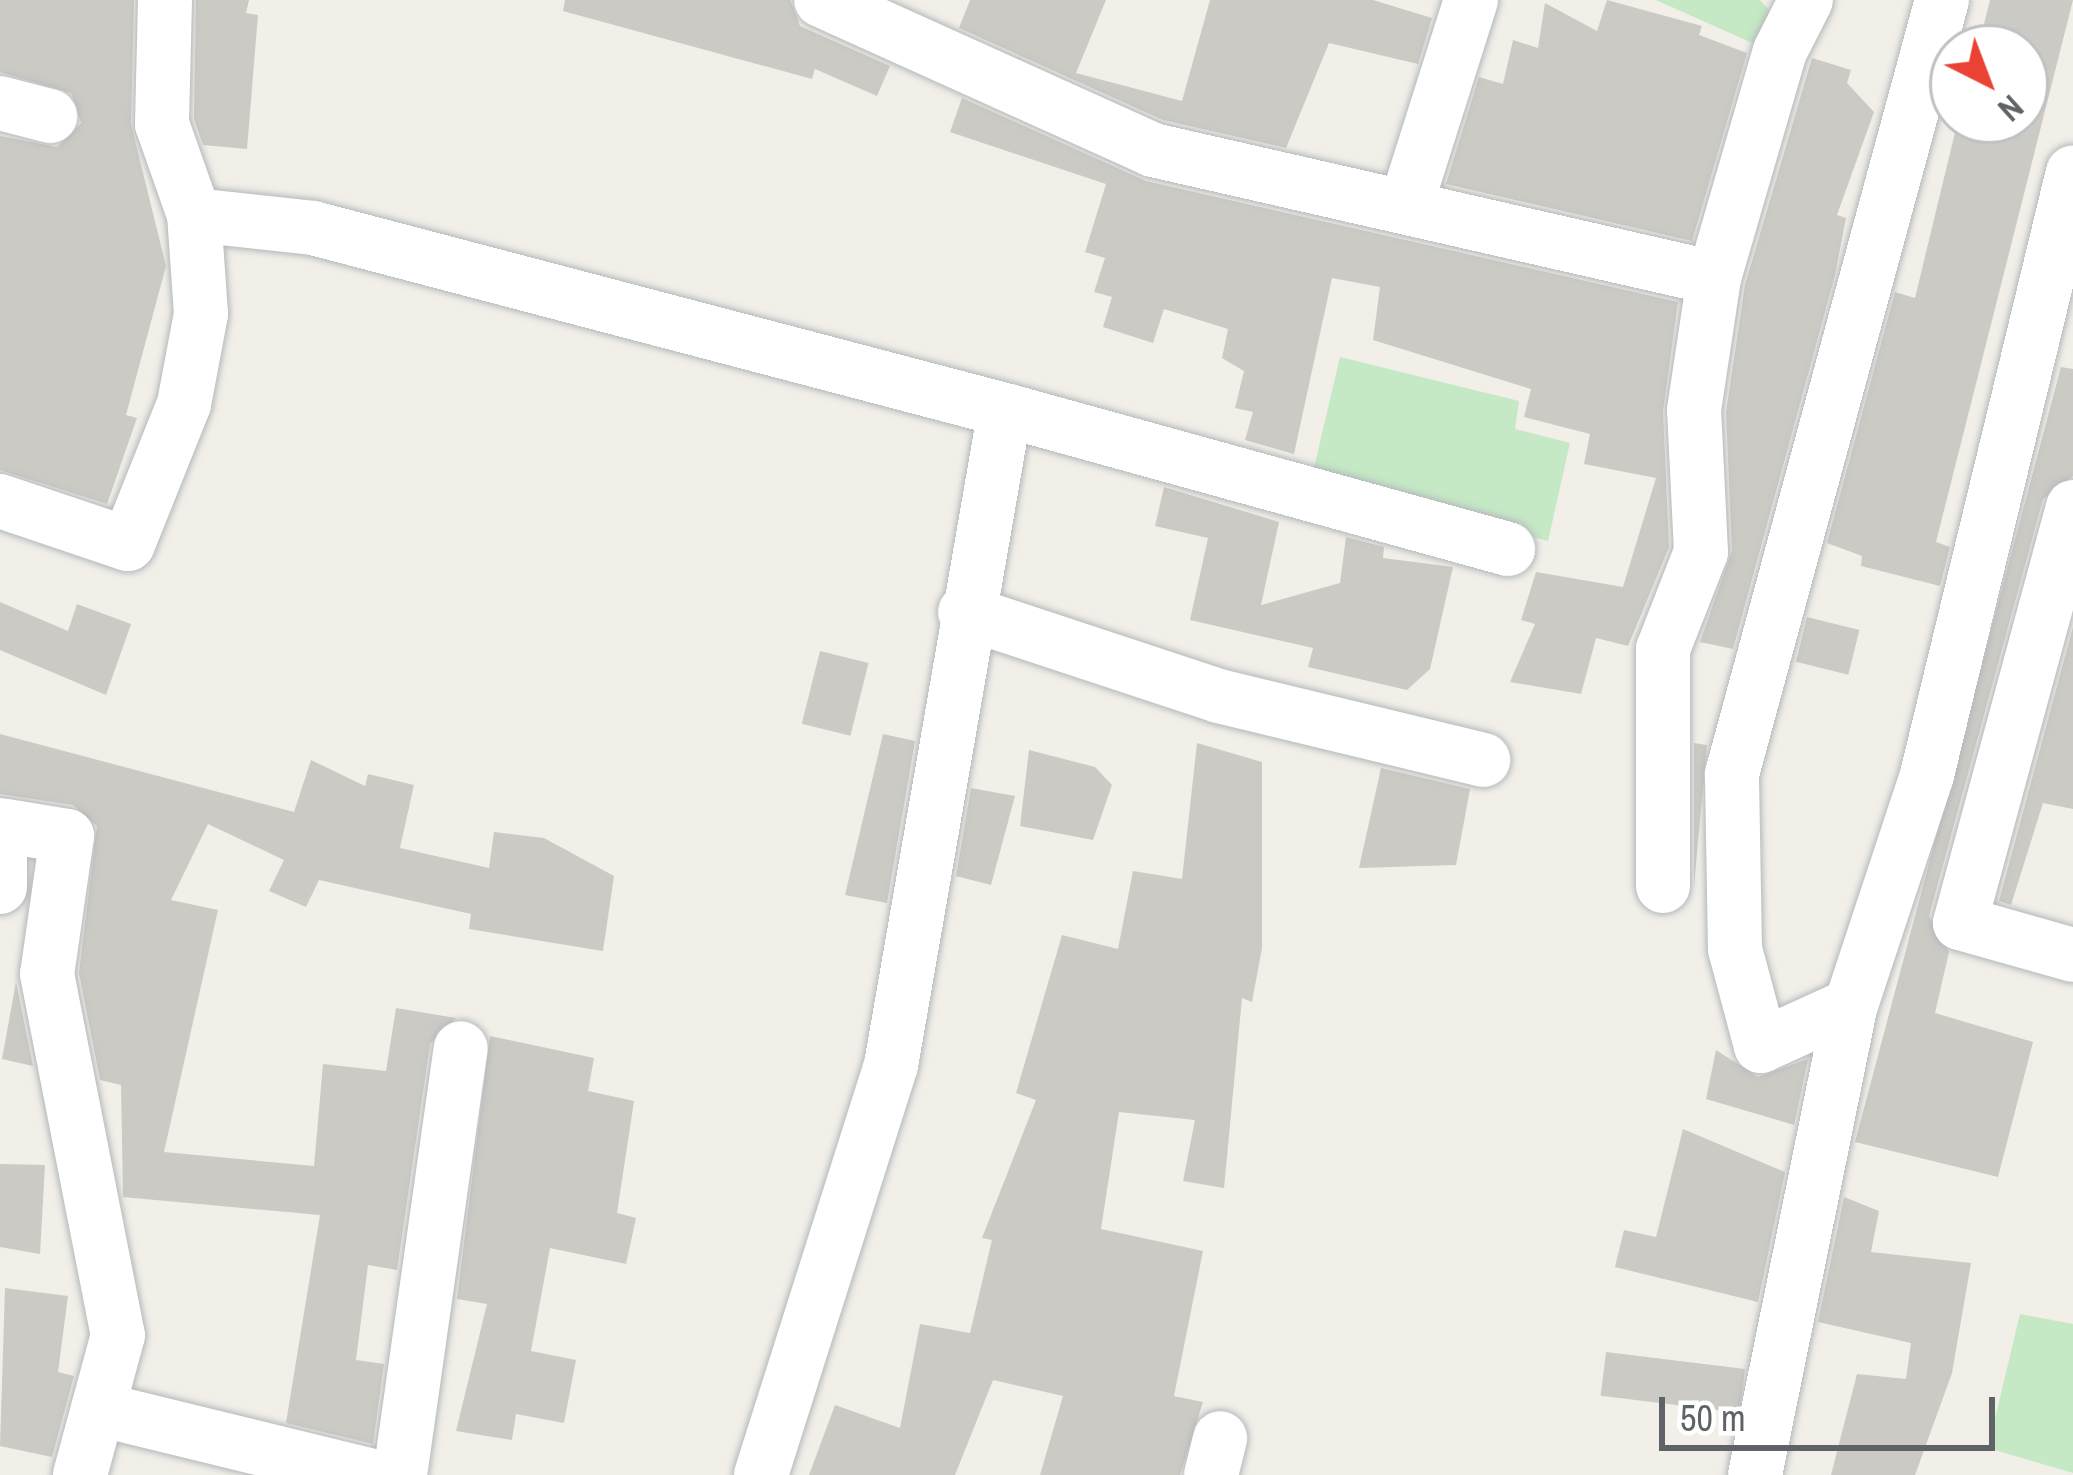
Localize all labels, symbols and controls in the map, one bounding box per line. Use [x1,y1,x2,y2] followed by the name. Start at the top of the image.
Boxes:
[1929,24,2049,144] north arrow
[1989,86,2033,131] text: N
[1665,1373,2001,1447] scale bar
[1680,1394,1746,1442] text: 50 m

